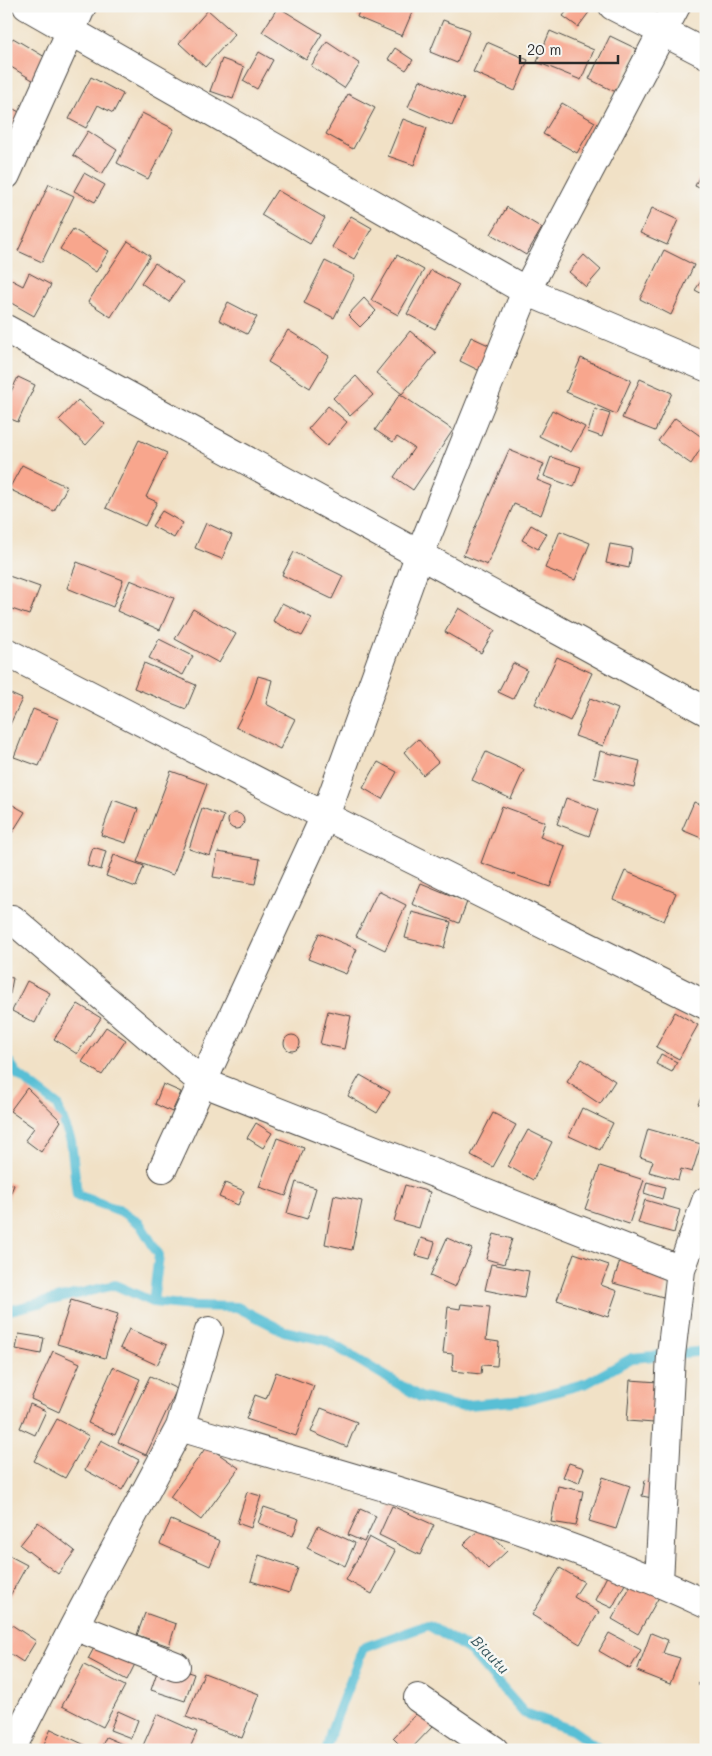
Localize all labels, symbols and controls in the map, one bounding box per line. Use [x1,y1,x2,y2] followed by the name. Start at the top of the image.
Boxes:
[520,32,617,64] scale bar
[527,39,561,59] text: 20 m
[467,1631,514,1678] water label: Biautu

